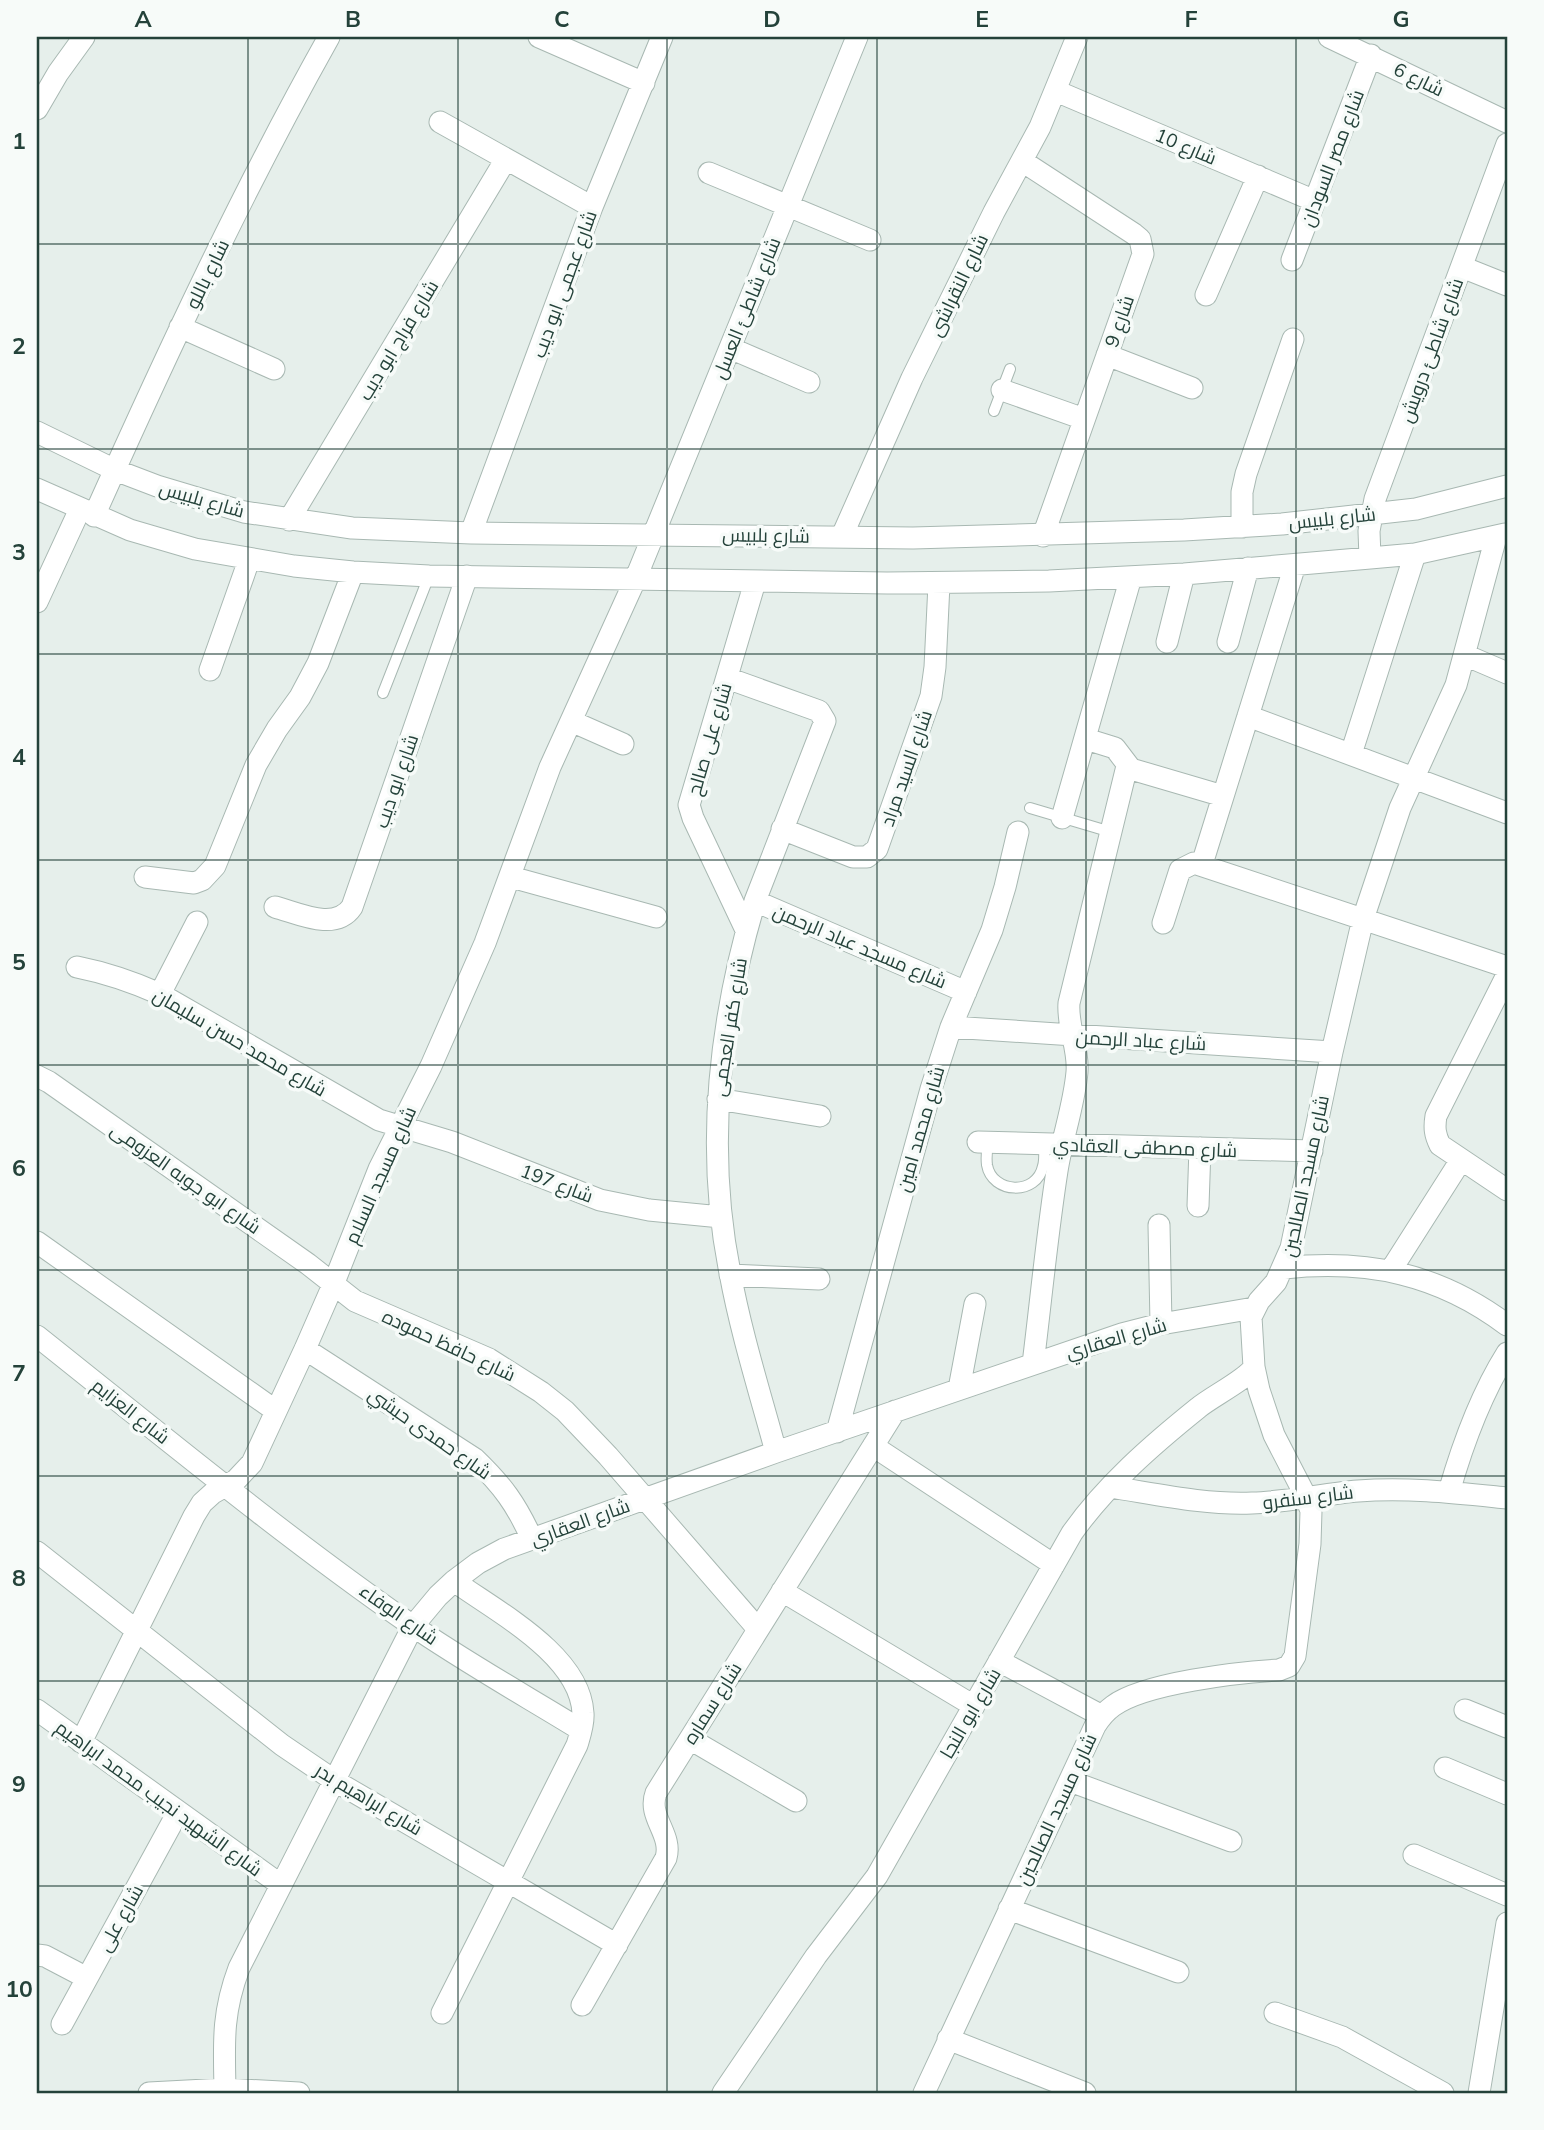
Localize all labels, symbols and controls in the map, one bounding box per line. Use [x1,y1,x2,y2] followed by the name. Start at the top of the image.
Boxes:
[134,4,152,33] text: A
[345,4,361,33] text: B
[554,4,570,33] text: C
[763,4,781,33] text: D
[975,4,989,33] text: E
[1184,4,1198,33] text: F
[1392,4,1410,33] text: G
[1389,57,1448,103] street label: شارع 6
[1295,86,1371,231] street label: شارع مصر السودان
[1151,122,1220,172] street label: شارع 10
[12,126,26,155] text: 1
[526,207,604,362] street label: شارع عجمى ابو ديب
[923,230,995,341] street label: شارع النقراشى
[707,234,787,383] street label: شارع شاطئ العسل
[180,235,236,314] street label: شارع باللو
[1394,274,1470,426] street label: شارع شاطئ درويش
[353,276,445,405] street label: شارع فراج ابو ديب
[1099,292,1141,351] street label: شارع 9
[12,331,26,360] text: 2
[156,475,247,525] street label: شارع بلبيس
[1287,501,1377,536] street label: شارع بلبيس
[722,522,810,550] street label: شارع بلبيس
[12,537,26,566] text: 3
[681,680,738,799] street label: شارع على صالح
[875,707,939,830] street label: شارع السيد مراد
[369,731,425,832] street label: شارع ابو ديب
[12,742,26,771] text: 4
[769,899,950,995] street label: شارع مسجد عباد الرحمن
[12,947,26,976] text: 5
[706,956,754,1098] street label: شارع كفر العجمى
[148,983,331,1103] street label: شارع محمد حسن سليمان
[1075,1025,1207,1057] street label: شارع عباد الرحمن
[891,1063,951,1195] street label: شارع محمد امين
[1276,1093,1336,1259] street label: شارع مسجد الصالحين
[339,1102,423,1248] street label: شارع مسجد السلام
[105,1117,266,1240] street label: شارع ابو جوبه العزومى
[1052,1132,1238,1165] street label: شارع مصطفى العقادي
[12,1153,26,1182] text: 6
[517,1158,597,1210] street label: شارع 197
[378,1304,519,1388] street label: شارع حافظ حموده
[1063,1312,1170,1367] street label: شارع العقاري
[12,1358,26,1387] text: 7
[86,1373,175,1451] street label: شارع العزايم
[362,1382,496,1487] street label: شارع حمدى حبشي
[1261,1480,1355,1516] street label: شارع سنفرو
[527,1493,634,1554] street label: شارع العقاري
[12,1563,26,1592] text: 8
[354,1578,443,1651] street label: شارع الوفاء
[677,1658,748,1749] street label: شارع سماره
[934,1663,1007,1764] street label: شارع ابو النجا
[50,1715,267,1883] street label: شارع الشهيد نجيب محمد ابراهيم
[1010,1729,1103,1890] street label: شارع مسجد الصالحين
[309,1757,427,1842] street label: شارع ابراهيم بدر
[12,1769,26,1798] text: 9
[92,1880,150,1957] street label: شارع على
[5,1974,33,2003] text: 10

